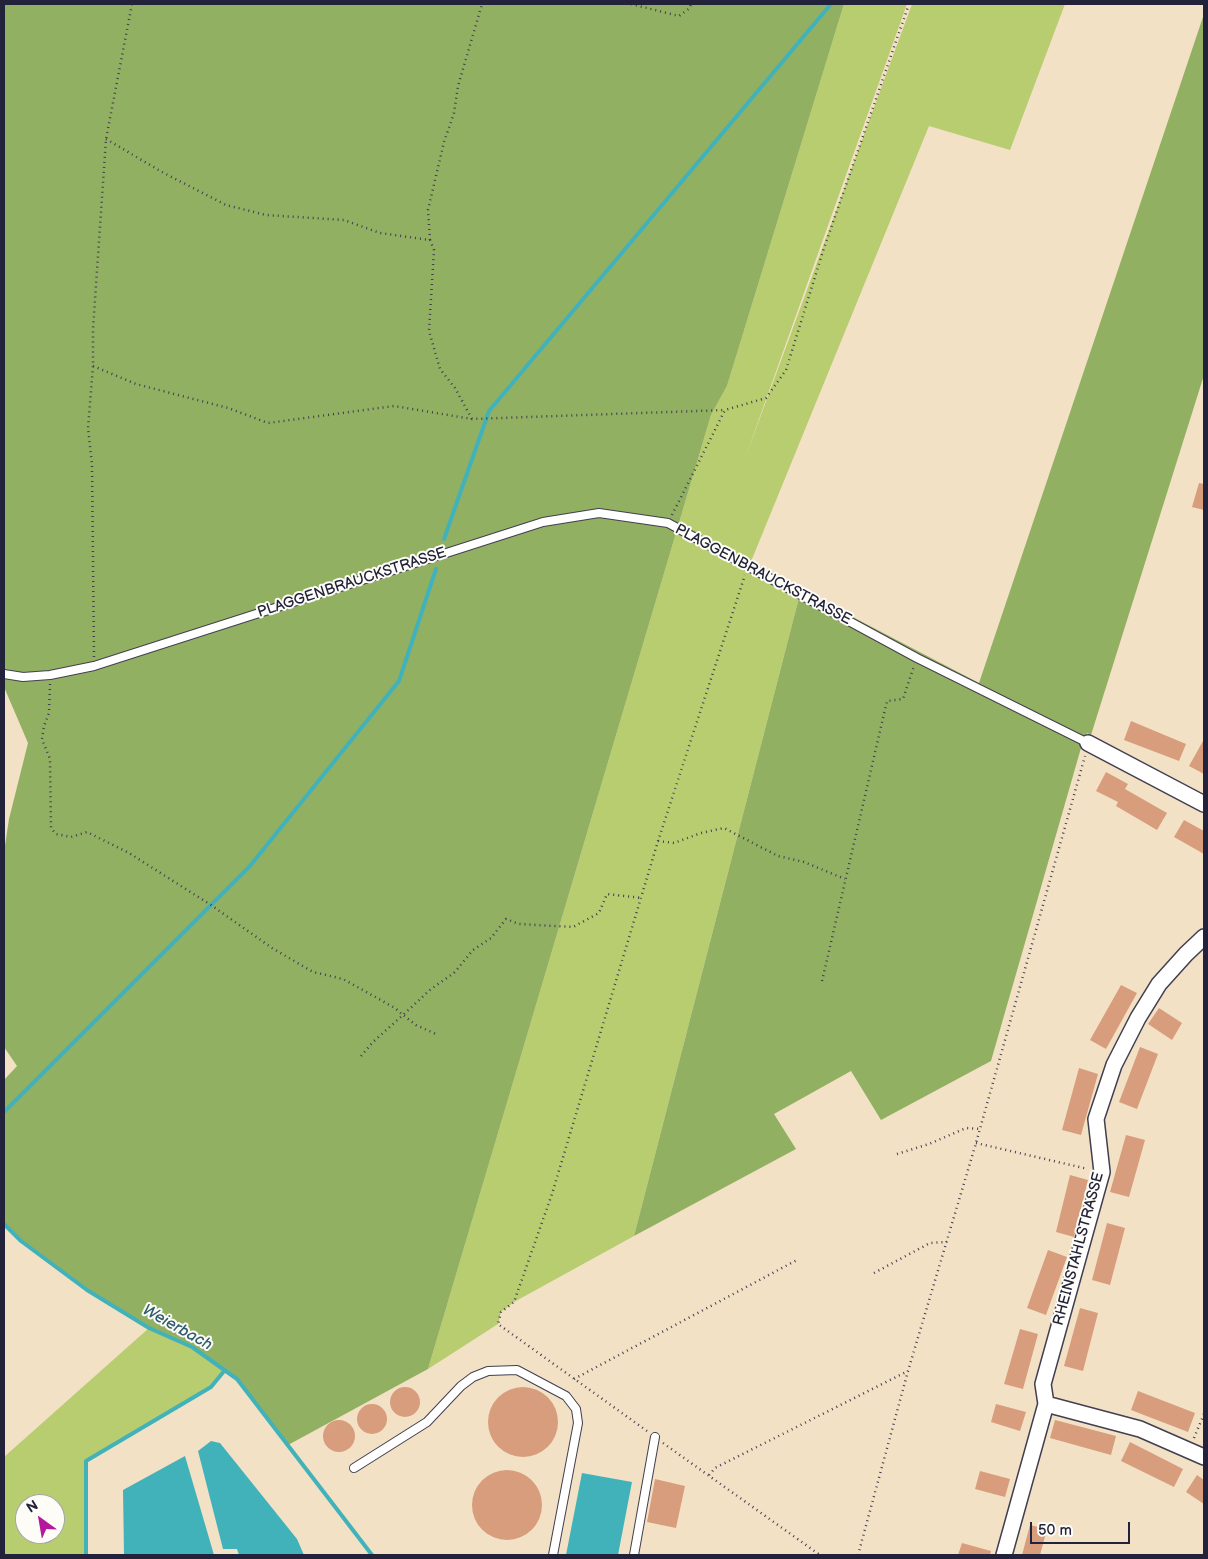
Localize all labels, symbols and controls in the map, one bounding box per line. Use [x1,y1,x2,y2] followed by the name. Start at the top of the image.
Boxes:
[672,521,854,629] street label: PLAGGENBRAUCKSTRASSE
[255,544,449,622] street label: PLAGGENBRAUCKSTRASSE
[1050,1170,1108,1328] street label: RHEINSTAHLSTRASSE
[139,1301,215,1355] water label: Weierbach
[15,1494,65,1544] north arrow
[23,1497,41,1517] text: N
[1033,1512,1133,1544] scale bar
[1038,1521,1072,1540] text: 50 m

